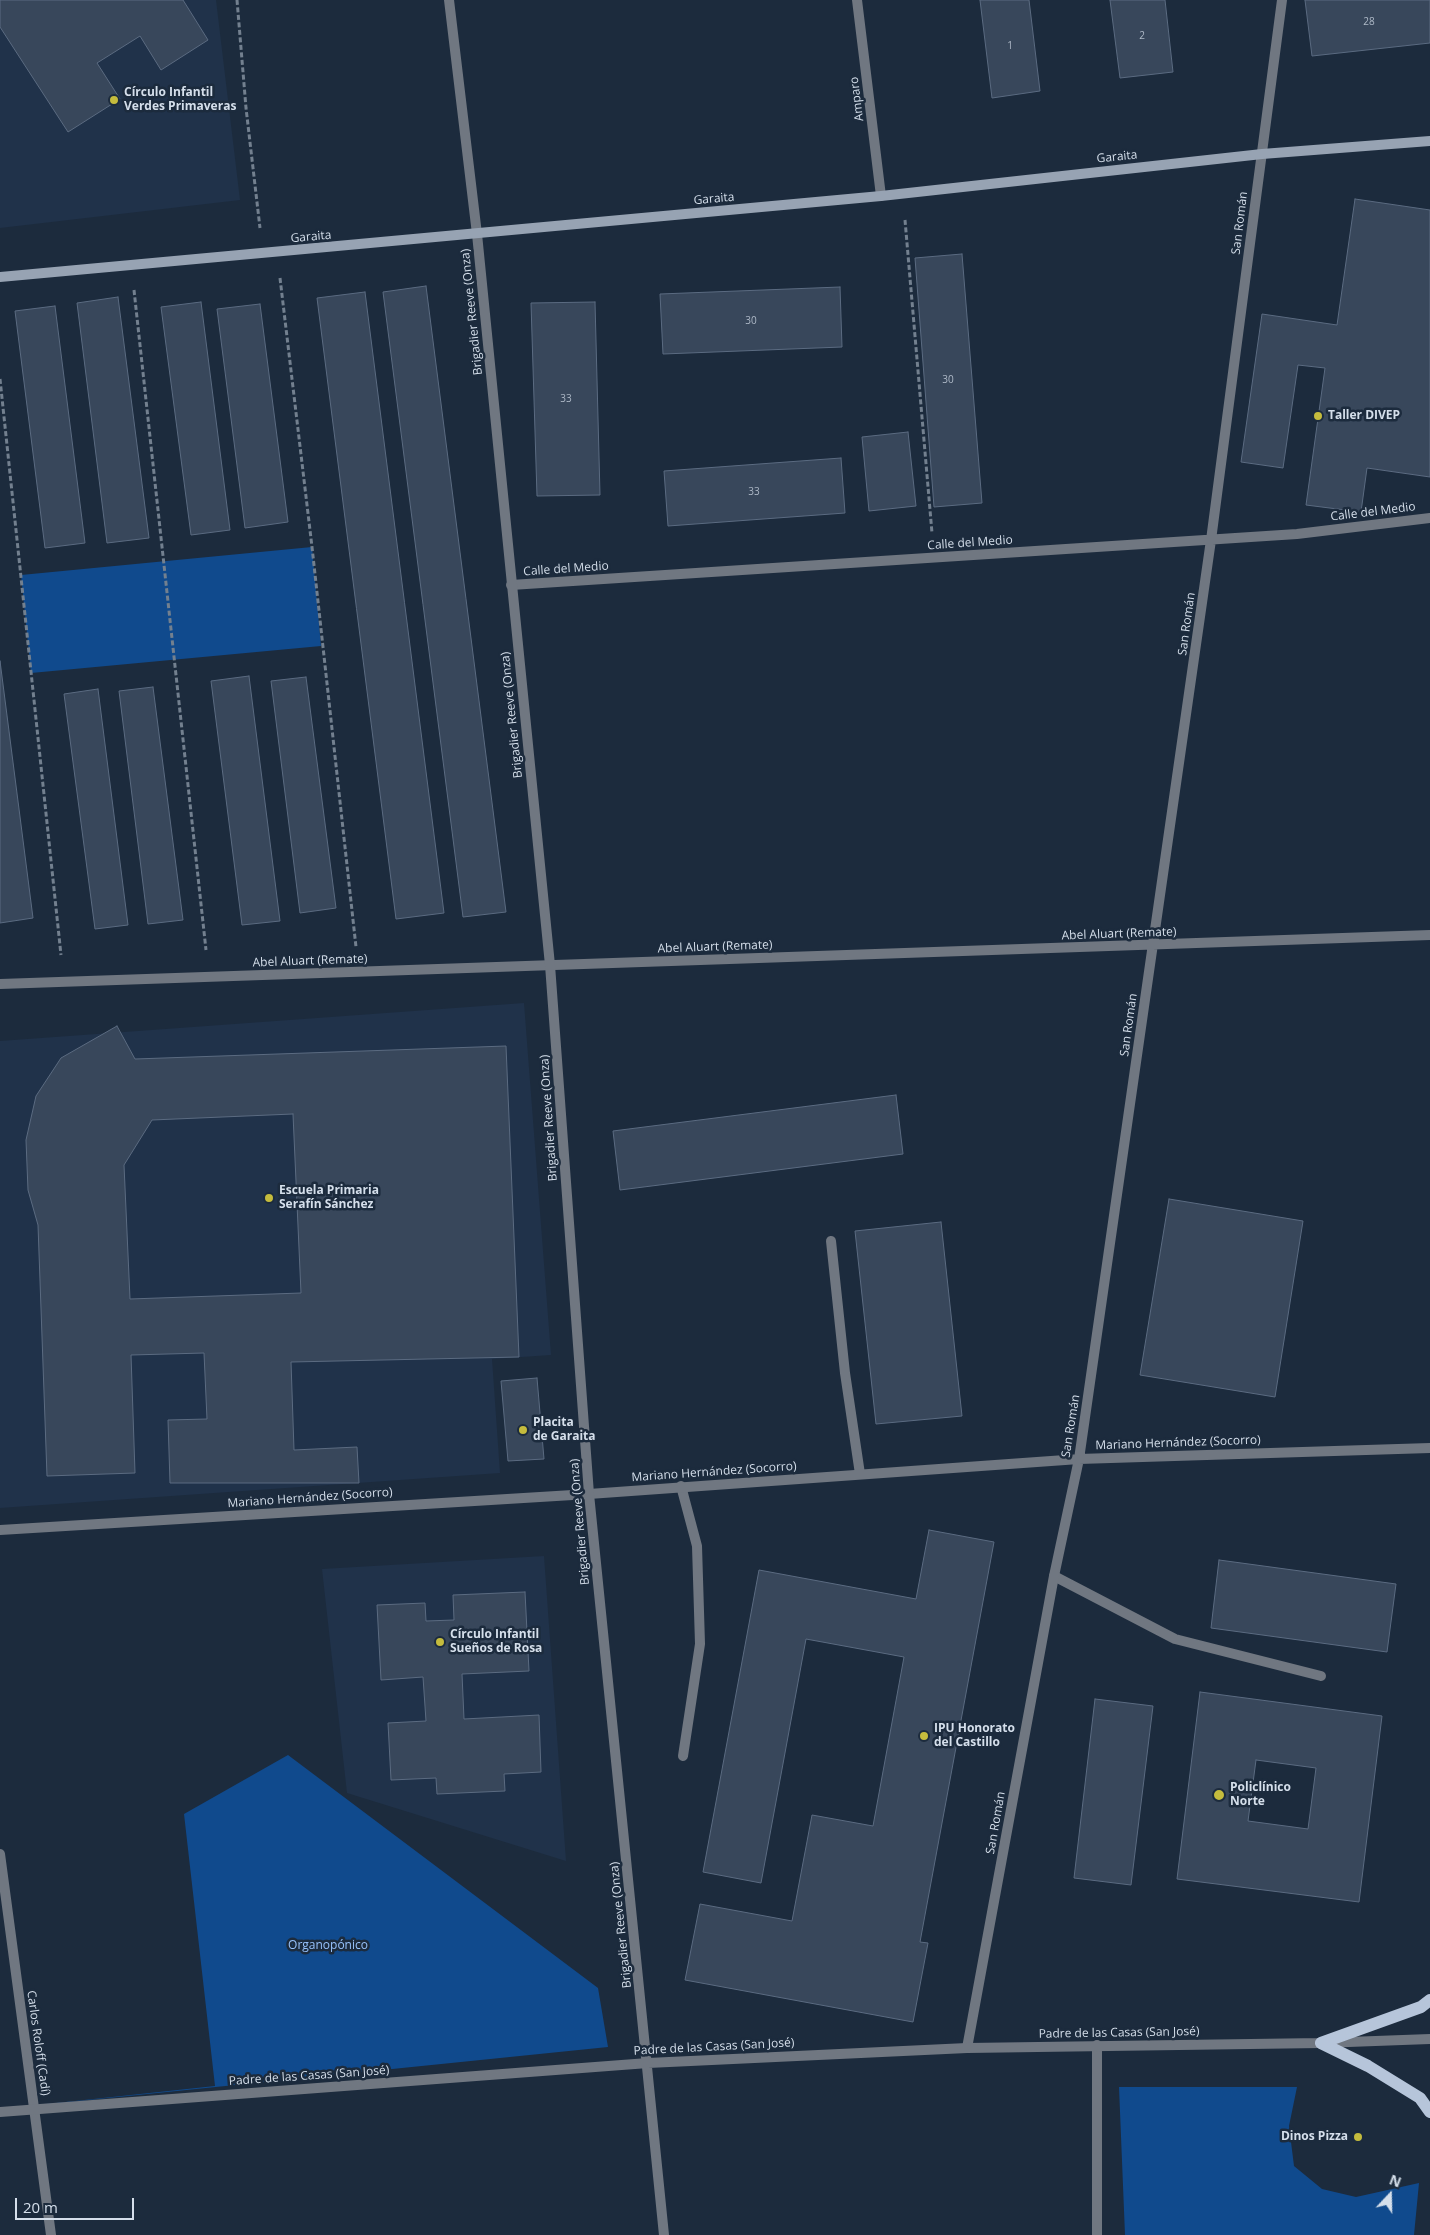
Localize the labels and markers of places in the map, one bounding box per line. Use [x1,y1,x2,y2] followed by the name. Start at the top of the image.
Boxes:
[124,86,236,114] place label: Círculo Infantil Verdes Primaveras
[108,94,120,106] marker: Círculo Infantil Verdes Primaveras
[1328,409,1400,423] place label: Taller DIVEP
[1312,410,1324,422] marker: Taller DIVEP
[279,1184,379,1212] place label: Escuela Primaria Serafín Sánchez
[263,1192,275,1204] marker: Escuela Primaria Serafín Sánchez
[533,1416,596,1444] place label: Placita de Garaita
[517,1424,529,1436] marker: Placita de Garaita
[450,1628,542,1656] place label: Círculo Infantil Sueños de Rosa
[434,1636,446,1648] marker: Círculo Infantil Sueños de Rosa
[934,1722,1015,1750] place label: IPU Honorato del Castillo
[918,1730,930,1742] marker: IPU Honorato del Castillo
[1230,1781,1291,1809] place label: Policlínico Norte
[1212,1788,1226,1802] marker: Policlínico Norte
[1281,2130,1348,2144] place label: Dinos Pizza
[1352,2131,1364,2143] marker: Dinos Pizza

